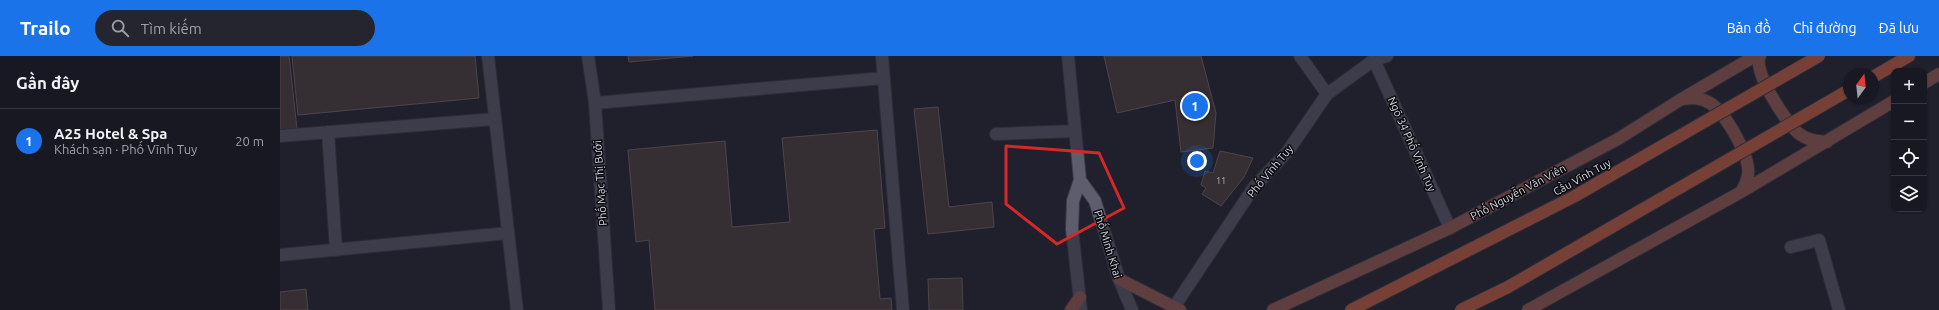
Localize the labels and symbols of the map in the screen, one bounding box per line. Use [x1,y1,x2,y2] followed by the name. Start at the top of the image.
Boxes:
[1843,68,1879,104] north arrow
[1182,91,1208,121] pin: 1
[1386,94,1440,194] street label: Ngõ 34 Phố Vĩnh Tuy
[589,140,610,226] street label: Phố Mạc Thị Bưởi
[1243,141,1296,199] street label: Phố Vĩnh Tuy
[1187,151,1207,171] your location
[1550,154,1613,198] street label: Cầu Vĩnh Tuy
[1468,160,1568,222] street label: Phố Nguyễn Văn Viên
[1216,176,1226,186] house number: 11
[1092,208,1126,279] street label: Phố Minh Khai

